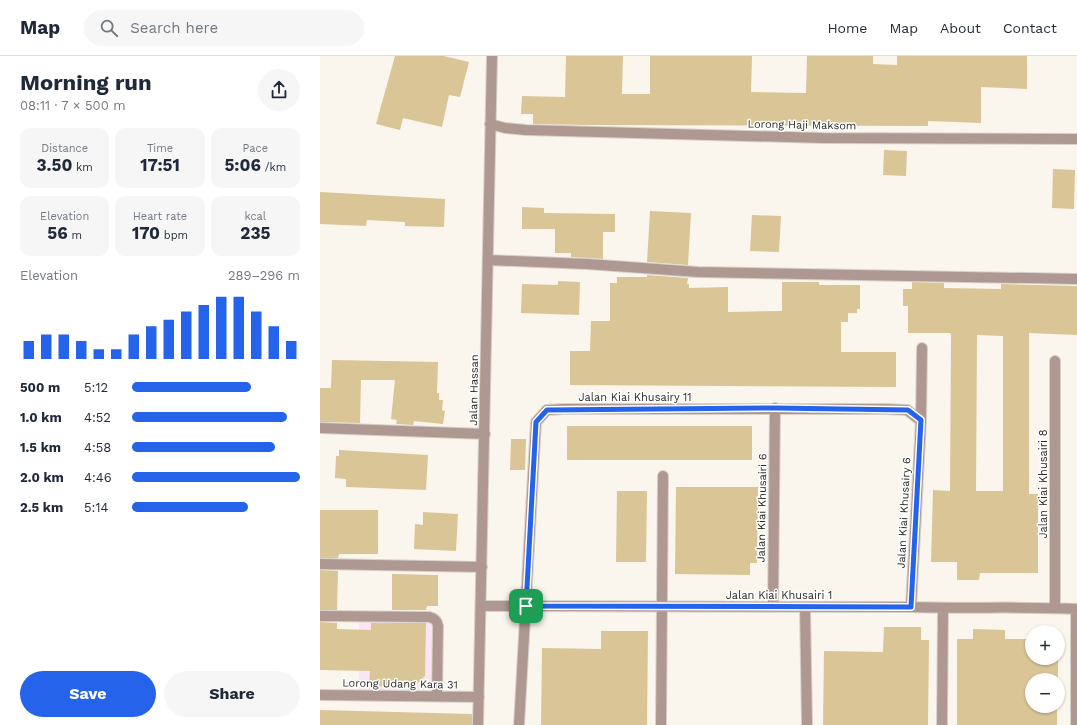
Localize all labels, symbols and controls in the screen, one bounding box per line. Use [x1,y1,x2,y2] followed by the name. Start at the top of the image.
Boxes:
[84,10,364,46] search box
[20,16,60,39] text: Map
[98,17,120,39] icon: search
[130,19,218,37] text: Search here
[827,20,867,36] text: Home
[889,20,918,36] text: Map
[940,20,981,36] text: About
[1003,20,1057,36] text: Contact
[258,69,300,111] button: share
[20,70,152,95] text: Morning run
[20,98,126,113] text: 08:11 · 7 × 500 m
[748,118,856,132] street label: Lorong Haji Maksom
[41,142,88,155] text: Distance
[147,142,173,155] text: Time
[243,142,268,155] text: Pace
[36,155,72,175] text: 3.50
[140,155,180,175] text: 17:51
[224,155,261,175] text: 5:06
[72,161,93,174] text: km
[261,161,286,174] text: /km
[40,210,89,223] text: Elevation
[133,210,187,223] text: Heart rate
[244,210,266,223] text: kcal
[47,223,68,243] text: 56
[132,223,160,243] text: 170
[240,223,270,243] text: 235
[68,229,82,242] text: m
[160,229,188,242] text: bpm
[20,268,78,283] text: Elevation
[228,268,300,283] text: 289–296 m
[467,354,481,426] street label: Jalan Hassan
[20,380,60,395] text: 500 m
[84,380,108,395] text: 5:12
[578,391,692,404] street label: Jalan Kiai Khusairy 11
[20,410,62,425] text: 1.0 km
[84,410,111,425] text: 4:52
[1037,429,1050,539] street label: Jalan Kiai Khusairi 8
[20,440,61,455] text: 1.5 km
[84,440,111,455] text: 4:58
[755,453,769,563] street label: Jalan Kiai Khusairi 6
[895,457,913,569] street label: Jalan Kiai Khusairy 6
[20,470,64,485] text: 2.0 km
[84,470,112,485] text: 4:46
[20,500,63,515] text: 2.5 km
[84,500,108,515] text: 5:14
[509,589,543,623] pin
[726,589,832,602] street label: Jalan Kiai Khusairi 1
[515,595,537,617] icon: arrive
[1025,625,1065,713] map controls
[1025,625,1065,665] button: +
[20,671,156,717] button: Save
[164,671,300,717] button: Share
[1025,673,1065,713] button: −
[342,676,458,692] street label: Lorong Udang Kara 31

